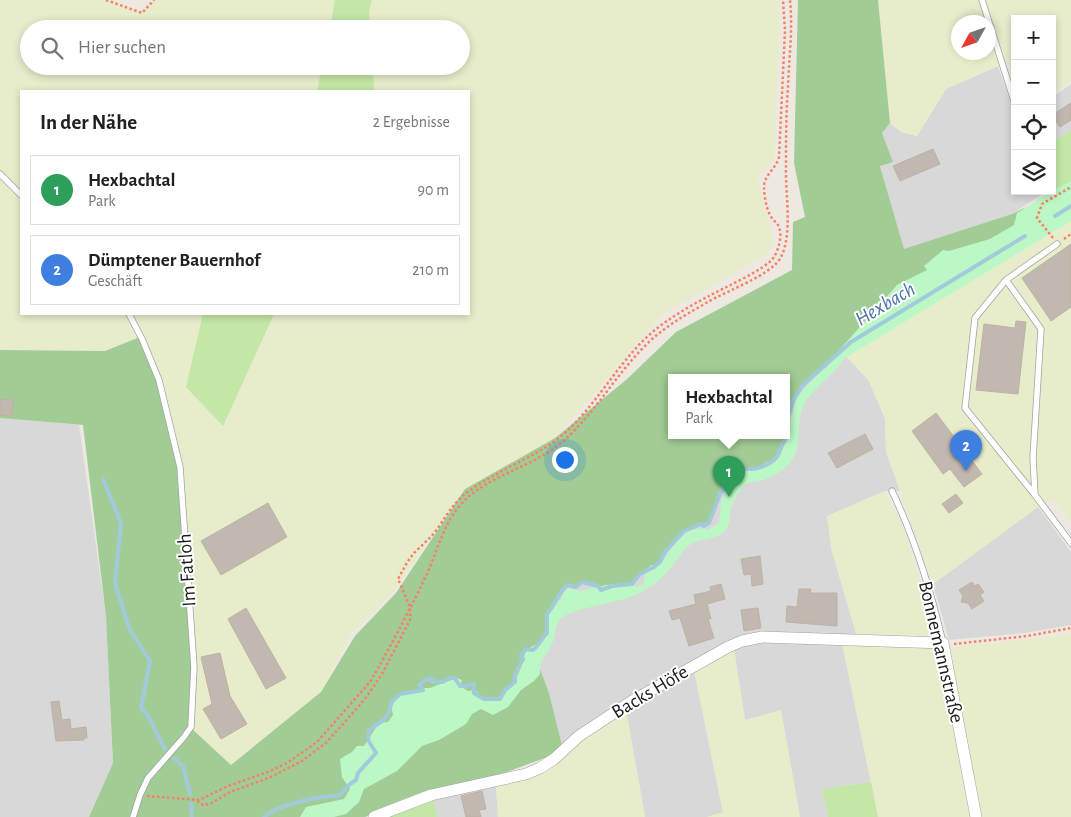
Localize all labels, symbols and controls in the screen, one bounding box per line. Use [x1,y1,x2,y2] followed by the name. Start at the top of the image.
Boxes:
[951,15,996,60] north arrow
[1011,15,1056,195] map controls
[1011,15,1056,60] button: +
[20,20,470,75] search box
[38,34,66,62] icon: search
[78,38,166,57] text: Hier suchen
[1011,60,1056,105] button: −
[1011,105,1056,150] button: locate
[40,112,137,133] text: In der Nähe
[373,114,450,130] text: 2 Ergebnisse
[1011,150,1056,195] button: layers
[88,171,176,190] text: Hexbachtal
[54,182,60,198] text: 1
[418,182,449,198] text: 90 m
[88,193,116,209] text: Park
[88,251,260,270] text: Dümptener Bauernhof
[53,262,61,278] text: 2
[412,262,449,278] text: 210 m
[88,273,142,289] text: Geschäft
[851,278,919,330] water label: Hexbach
[668,374,790,439] popup
[685,388,773,407] text: Hexbachtal
[685,410,713,426] text: Park
[950,430,982,471] pin: 2
[552,447,578,473] your location
[713,456,745,497] pin: 1
[174,533,200,607] street label: Im Fatloh
[915,579,967,725] street label: Bonnemannstraße
[608,662,692,722] street label: Backs Höfe

